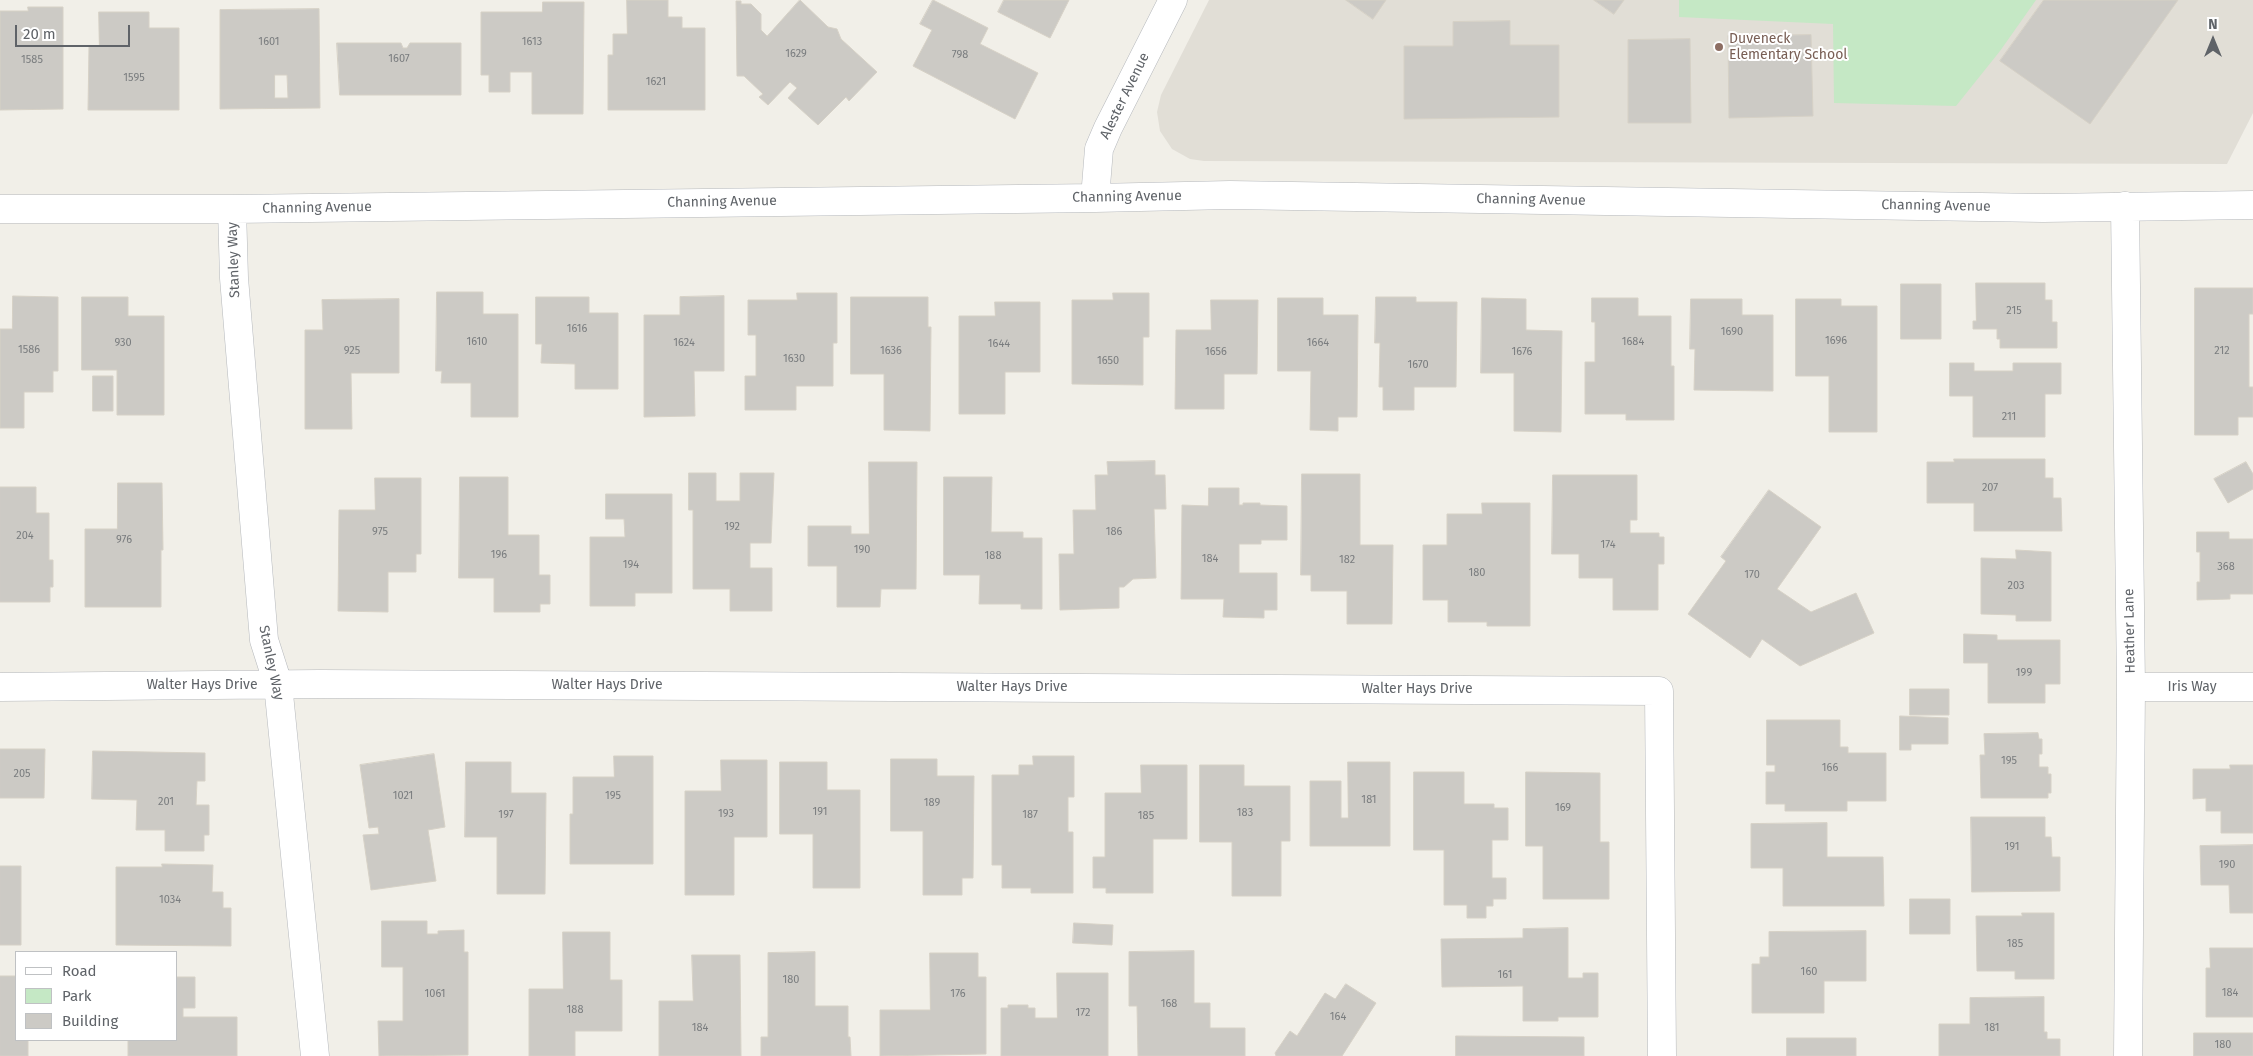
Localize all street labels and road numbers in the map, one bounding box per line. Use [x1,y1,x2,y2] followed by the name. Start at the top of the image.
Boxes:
[1097,50,1153,142] street label: Alester Avenue
[1072,188,1182,206] street label: Channing Avenue
[1476,191,1586,209] street label: Channing Avenue
[667,193,777,211] street label: Channing Avenue
[1881,197,1991,215] street label: Channing Avenue
[262,199,372,217] street label: Channing Avenue
[224,222,244,298] street label: Stanley Way
[2121,588,2139,674] street label: Heather Lane
[255,624,287,702] street label: Stanley Way
[146,677,258,693] street label: Walter Hays Drive
[551,677,663,693] street label: Walter Hays Drive
[956,679,1068,695] street label: Walter Hays Drive
[2167,679,2217,695] street label: Iris Way
[1361,681,1473,697] street label: Walter Hays Drive

